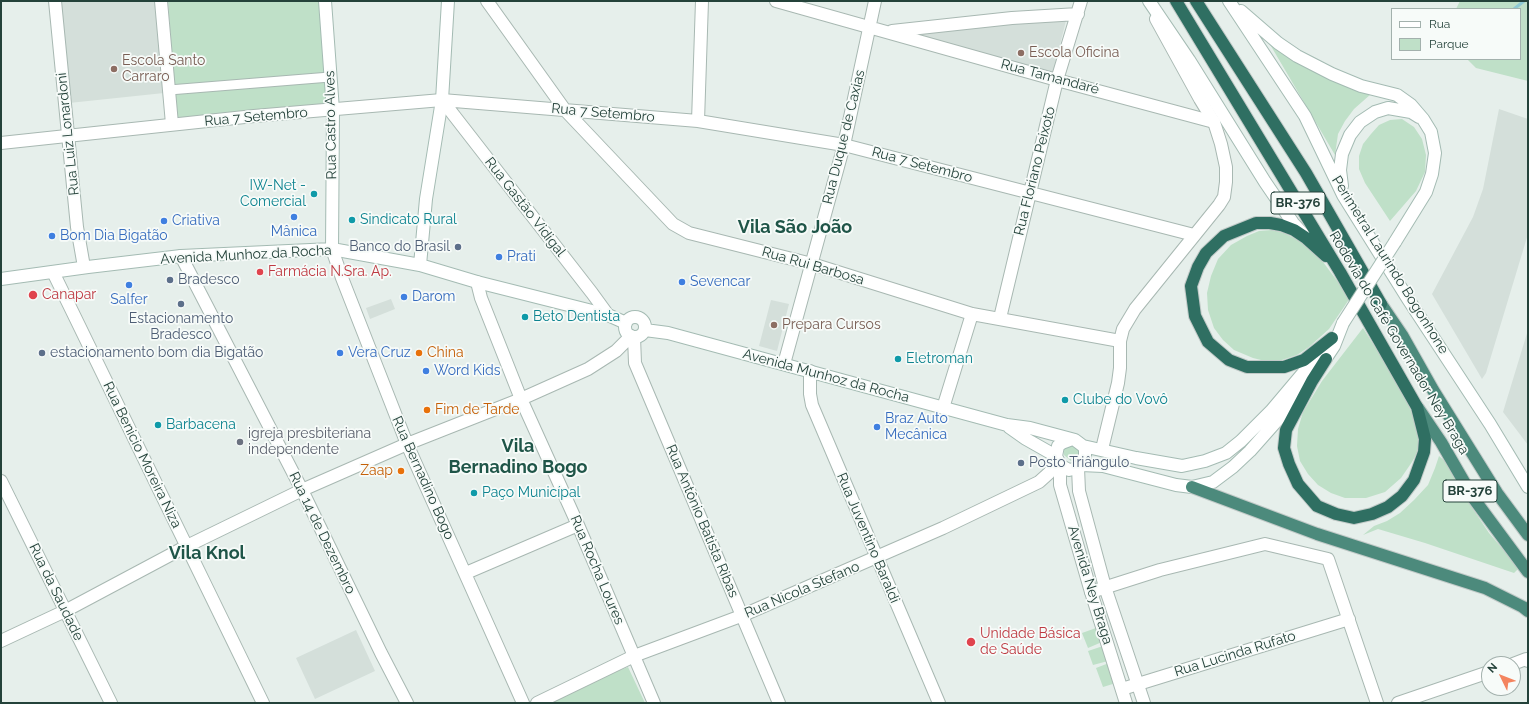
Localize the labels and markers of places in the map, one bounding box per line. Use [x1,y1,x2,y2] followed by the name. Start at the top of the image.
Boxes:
[1029,45,1119,61] place label: Escola Oficina
[1016,48,1026,58] marker: Escola Oficina
[122,53,205,86] place label: Escola Santo Carraro
[109,64,119,74] marker: Escola Santo Carraro
[240,178,306,210] place label: IW-Net - Comercial
[309,189,319,199] marker: IW-Net - Comercial
[289,212,299,222] marker: Mânica
[360,212,457,228] place label: Sindicato Rural
[172,213,220,229] place label: Criativa
[347,215,357,225] marker: Sindicato Rural
[159,216,169,226] marker: Criativa
[271,224,317,240] place label: Mânica
[60,228,168,244] place label: Bom Dia Bigatão
[47,231,57,241] marker: Bom Dia Bigatão
[349,239,450,255] place label: Banco do Brasil
[453,242,463,252] marker: Banco do Brasil
[507,249,536,265] place label: Prati
[494,252,504,262] marker: Prati
[268,264,392,280] place label: Farmácia N.Sra. Ap.
[255,267,265,277] marker: Farmácia N.Sra. Ap.
[178,272,239,288] place label: Bradesco
[690,274,750,290] place label: Sevencar
[165,275,175,285] marker: Bradesco
[677,277,687,287] marker: Sevencar
[124,280,134,290] marker: Salfer
[42,287,96,303] place label: Canapar
[27,289,39,301] marker: Canapar
[412,289,455,305] place label: Darom
[110,292,148,308] place label: Salfer
[399,292,409,302] marker: Darom
[176,299,186,309] marker: Estacionamento Bradesco
[533,309,620,325] place label: Beto Dentista
[129,311,233,344] place label: Estacionamento Bradesco
[520,312,530,322] marker: Beto Dentista
[782,317,881,333] place label: Prepara Cursos
[769,320,779,330] marker: Prepara Cursos
[50,345,263,361] place label: estacionamento bom dia Bigatão
[348,345,411,361] place label: Vera Cruz
[427,345,464,361] place label: China
[37,348,47,358] marker: estacionamento bom dia Bigatão
[335,348,345,358] marker: Vera Cruz
[414,348,424,358] marker: China
[906,351,973,367] place label: Eletroman
[893,354,903,364] marker: Eletroman
[434,363,501,379] place label: Word Kids
[421,366,431,376] marker: Word Kids
[1073,392,1168,408] place label: Clube do Vovô
[1060,395,1070,405] marker: Clube do Vovô
[435,402,520,418] place label: Fim de Tarde
[422,405,432,415] marker: Fim de Tarde
[885,411,948,444] place label: Braz Auto Mecânica
[166,417,236,433] place label: Barbacena
[153,420,163,430] marker: Barbacena
[872,422,882,432] marker: Braz Auto Mecânica
[248,426,371,458] place label: igreja presbiteriana independente
[235,437,245,447] marker: igreja presbiteriana independente
[1029,455,1129,471] place label: Posto Triângulo
[1016,458,1026,468] marker: Posto Triângulo
[360,463,393,479] place label: Zaap
[396,466,406,476] marker: Zaap
[482,485,580,501] place label: Paço Municípal
[469,488,479,498] marker: Paço Municípal
[980,626,1081,658] place label: Unidade Básica de Saúde
[965,636,977,648] marker: Unidade Básica de Saúde

